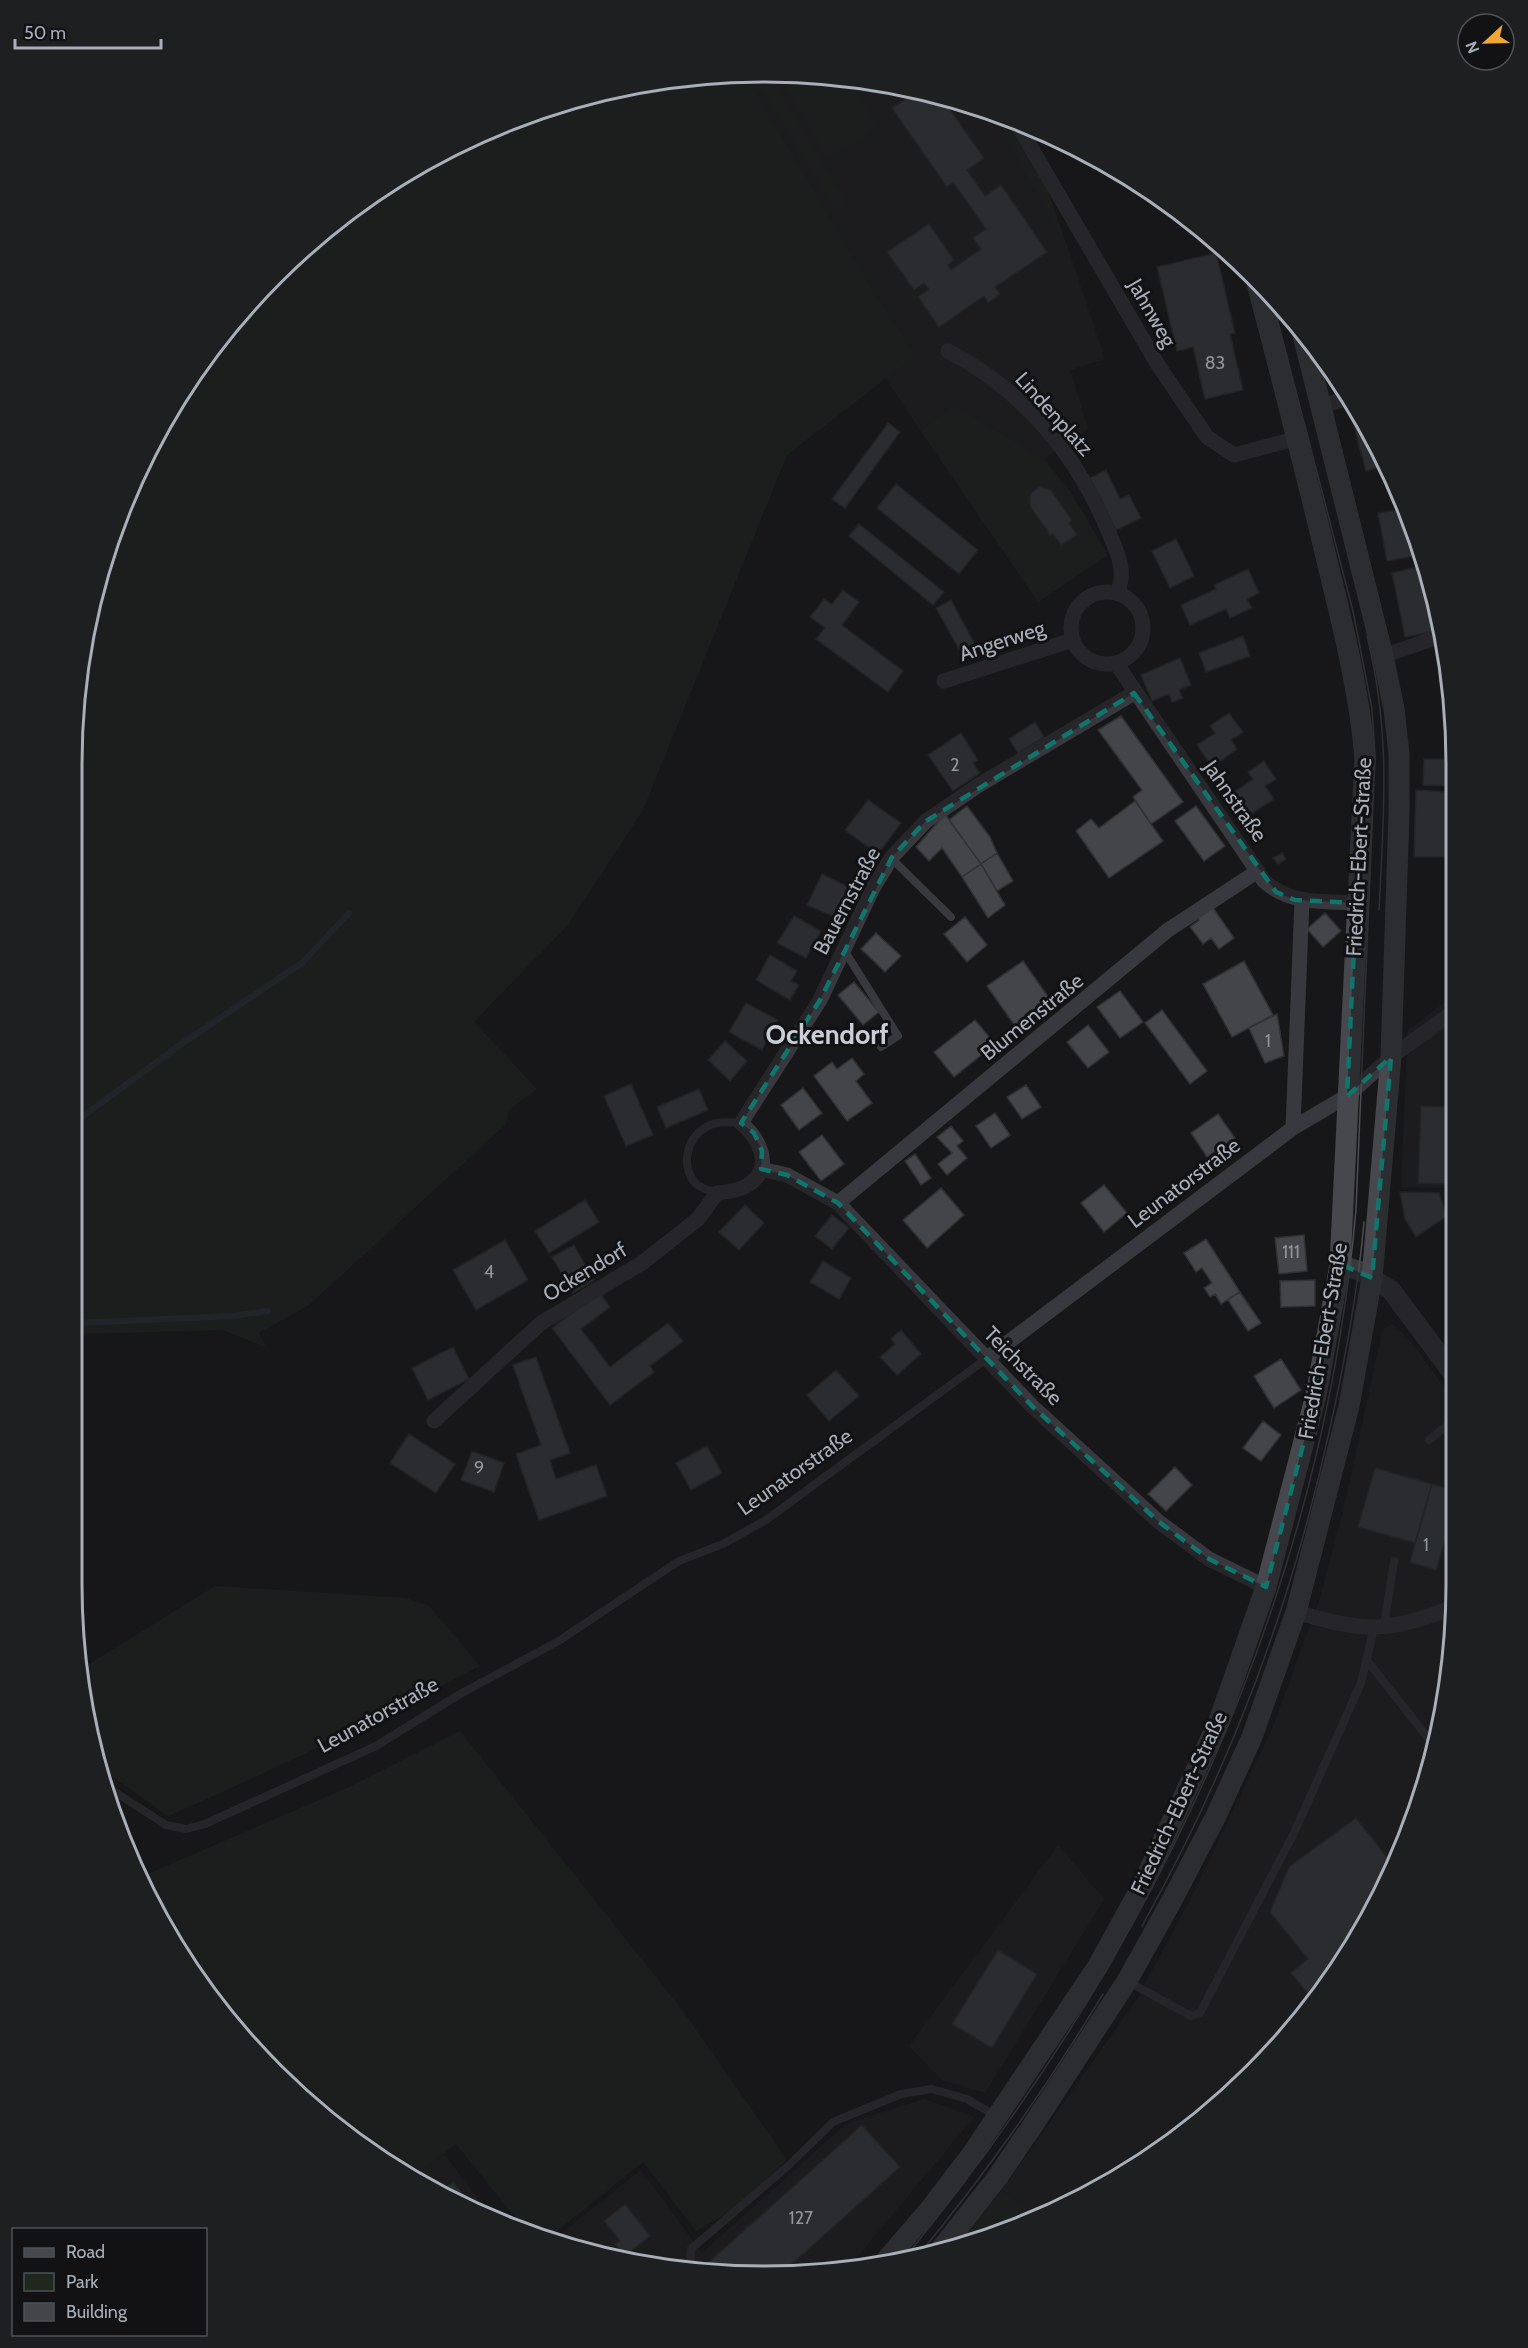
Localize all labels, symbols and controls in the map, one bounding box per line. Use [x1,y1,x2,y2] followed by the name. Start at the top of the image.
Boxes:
[15,12,160,50] scale bar
[1456,12,1516,72] north arrow
[24,22,66,44] text: 50 m
[1462,39,1483,56] text: N
[1122,273,1182,352] street label: Jahnweg
[1205,352,1225,374] house number: 83
[1010,367,1099,461] street label: Lindenplatz
[956,615,1048,666] street label: Angerweg
[950,754,960,776] house number: 2
[1198,754,1273,846] street label: Jahnstraße
[1341,757,1376,957] street label: Friedrich-Ebert-Straße
[808,843,885,959] street label: Bauernstraße
[975,968,1088,1065] street label: Blumenstraße
[766,1018,888,1051] district label: Ockendorf
[1265,1030,1271,1052] house number: 1
[1123,1132,1245,1233] street label: Leunatorstraße
[538,1237,631,1306] street label: Ockendorf
[1293,1240,1352,1441] street label: Friedrich-Ebert-Straße
[1282,1241,1300,1263] house number: 111
[484,1261,494,1283] house number: 4
[979,1321,1068,1410] street label: Teichstraße
[733,1423,857,1520] street label: Leunatorstraße
[474,1457,484,1479] house number: 9
[1423,1534,1429,1556] house number: 1
[313,1671,443,1758] street label: Leunatorstraße
[1125,1707,1232,1898] street label: Friedrich-Ebert-Straße
[789,2207,813,2229] house number: 127
[12,2228,207,2336] legend
[66,2241,105,2263] text: Road
[66,2271,99,2293] text: Park
[66,2301,128,2323] text: Building

